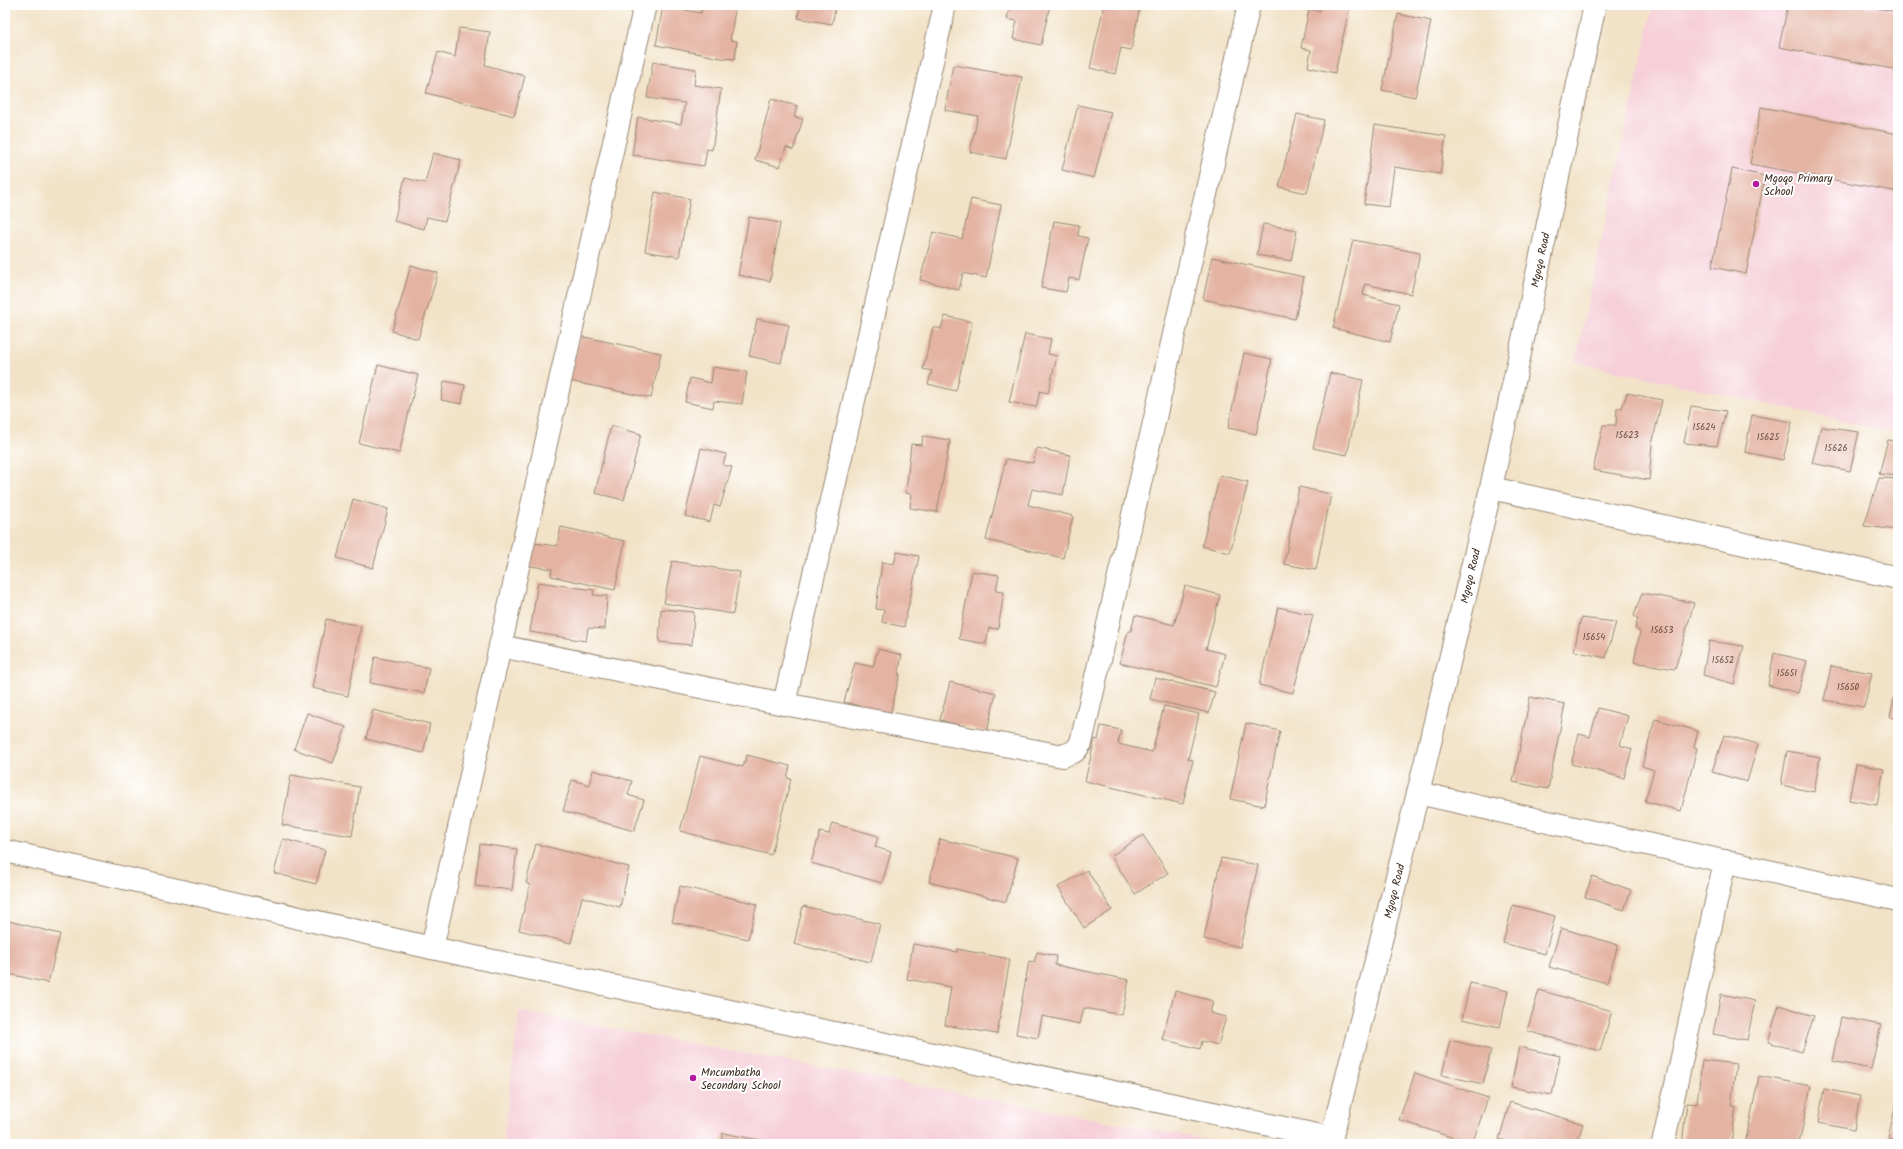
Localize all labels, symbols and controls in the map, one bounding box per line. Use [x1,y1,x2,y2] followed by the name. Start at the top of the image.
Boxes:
[1764,170,1833,201] place label: Mgoqo Primary School
[1751,179,1761,189] marker: Mgoqo Primary School
[1526,231,1556,289] street label: Mgoqo Road
[1693,420,1715,435] house number: 15624
[1615,428,1639,443] house number: 15623
[1757,430,1781,445] house number: 15625
[1825,441,1847,456] house number: 15626
[1456,547,1486,605] street label: Mgoqo Road
[1651,623,1673,638] house number: 15653
[1583,630,1605,645] house number: 15654
[1712,653,1734,668] house number: 15652
[1777,666,1797,681] house number: 15651
[1837,680,1859,695] house number: 15650
[1380,862,1411,920] street label: Mgoqo Road
[701,1064,781,1095] place label: Mncumbatha Secondary School
[688,1073,698,1083] marker: Mncumbatha Secondary School

